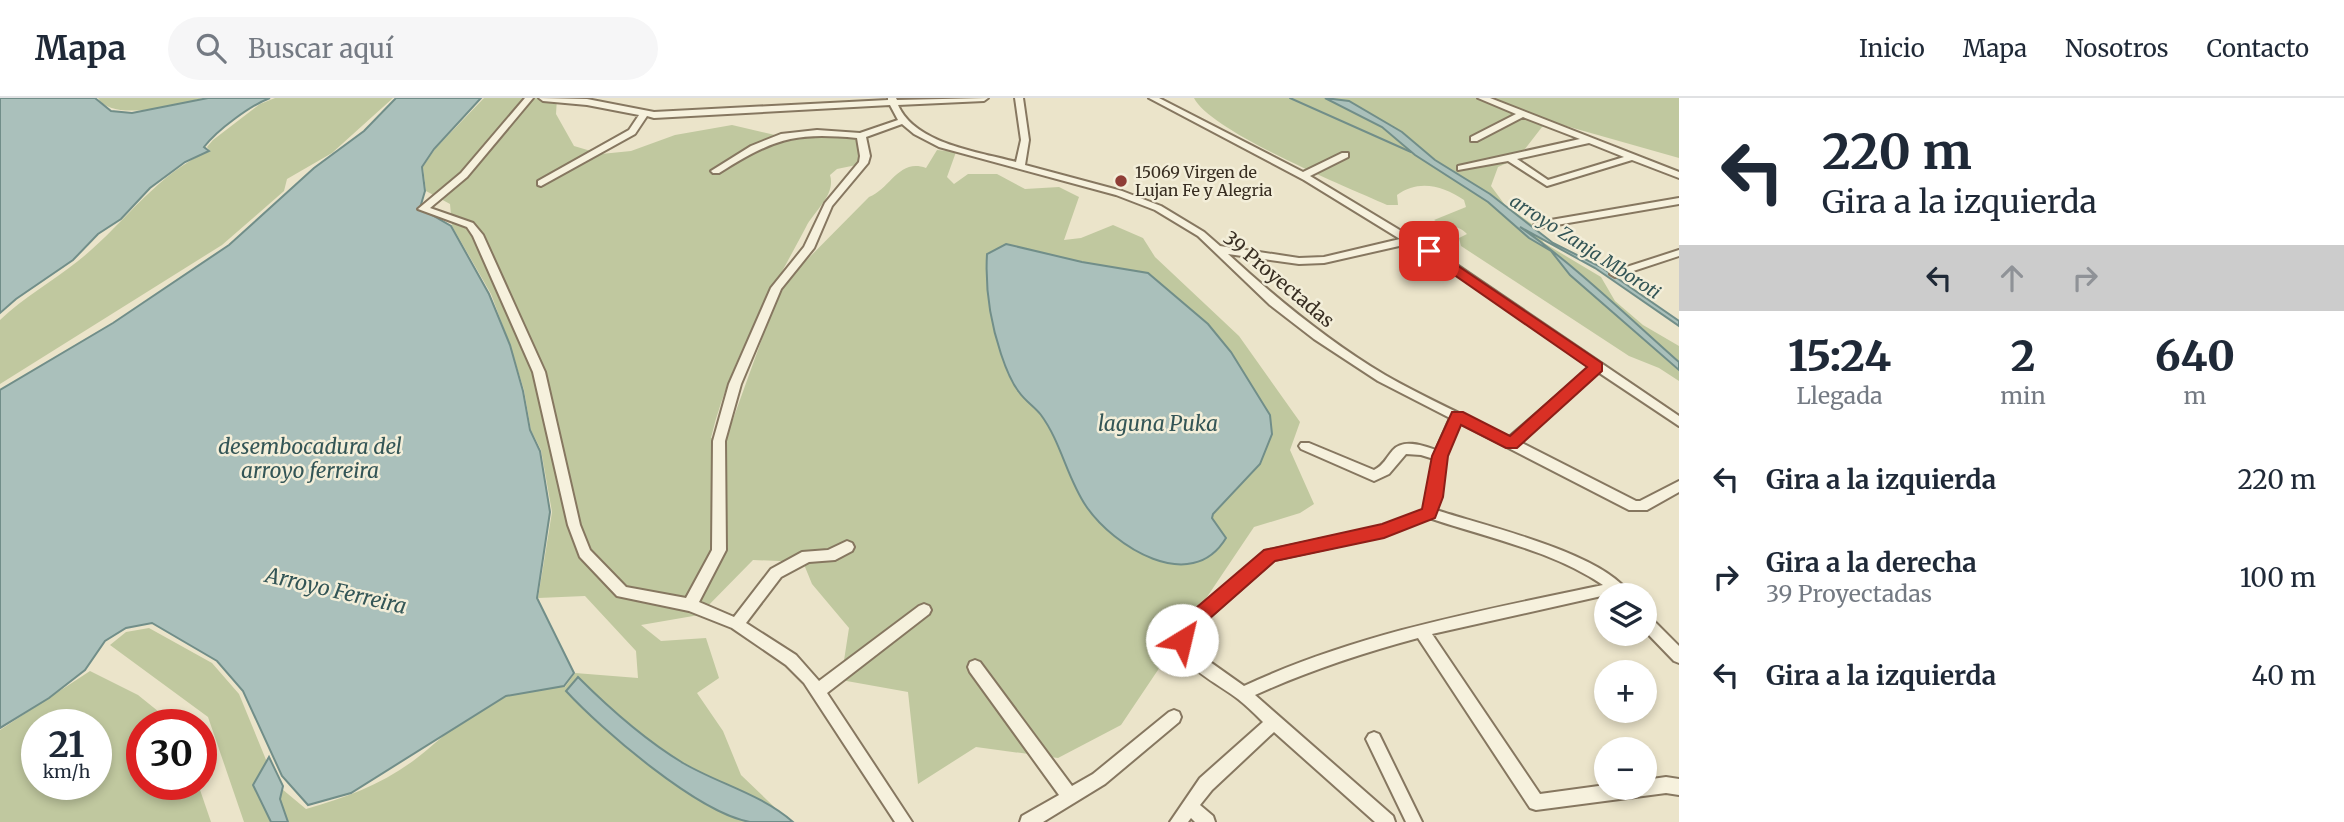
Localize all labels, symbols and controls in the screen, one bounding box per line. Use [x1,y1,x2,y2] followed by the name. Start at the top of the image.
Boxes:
[168,17,658,80] search box
[35,28,126,69] text: Mapa
[192,29,230,67] icon: search
[248,32,393,65] text: Buscar aquí
[1859,33,1925,64] text: Inicio
[1963,33,2027,64] text: Mapa
[2065,33,2169,64] text: Nosotros
[2207,33,2309,64] text: Contacto
[1822,121,1972,182] text: 220 m
[1707,126,1798,217] icon: left
[1135,162,1273,200] place label: 15069 Virgen de Lujan Fe y Alegria
[1113,173,1129,189] marker: 15069 Virgen de Lujan Fe y Alegria
[1822,182,2097,222] text: Gira a la izquierda
[1506,189,1665,304] water label: arroyo Zanja Mboroti
[1399,221,1459,281] pin
[1219,226,1339,332] street label: 39 Proyectadas
[1410,232,1448,270] icon: arrive
[1920,259,1958,297] icon: left
[1993,259,2031,297] icon: ahead
[2066,259,2104,297] icon: right
[1788,330,1891,382] text: 15:24
[2011,330,2035,382] text: 2
[2155,330,2235,382] text: 640
[1797,381,1883,410] text: Llegada
[2000,381,2046,410] text: min
[2183,381,2206,410] text: m
[1098,410,1218,437] water label: laguna Puka
[218,433,402,484] water label: desembocadura del arroyo ferreira
[1707,460,1745,498] icon: left
[1766,463,1996,496] text: Gira a la izquierda
[2237,463,2316,496] text: 220 m
[1766,546,1977,579] text: Gira a la derecha
[1707,558,1745,596] icon: right
[261,561,409,620] water label: Arroyo Ferreira
[2240,561,2316,594] text: 100 m
[1766,579,1932,608] text: 39 Proyectadas
[1594,583,1657,800] map controls
[1594,583,1657,646] button: layers
[1145,603,1219,677] position arrow
[1707,656,1745,694] icon: left
[1766,659,1996,692] text: Gira a la izquierda
[2252,659,2316,692] text: 40 m
[1594,660,1657,723] button: +
[126,709,217,800] speed limit sign: 30
[49,723,84,767] text: 21
[1594,737,1657,800] button: −
[43,760,90,783] text: km/h

